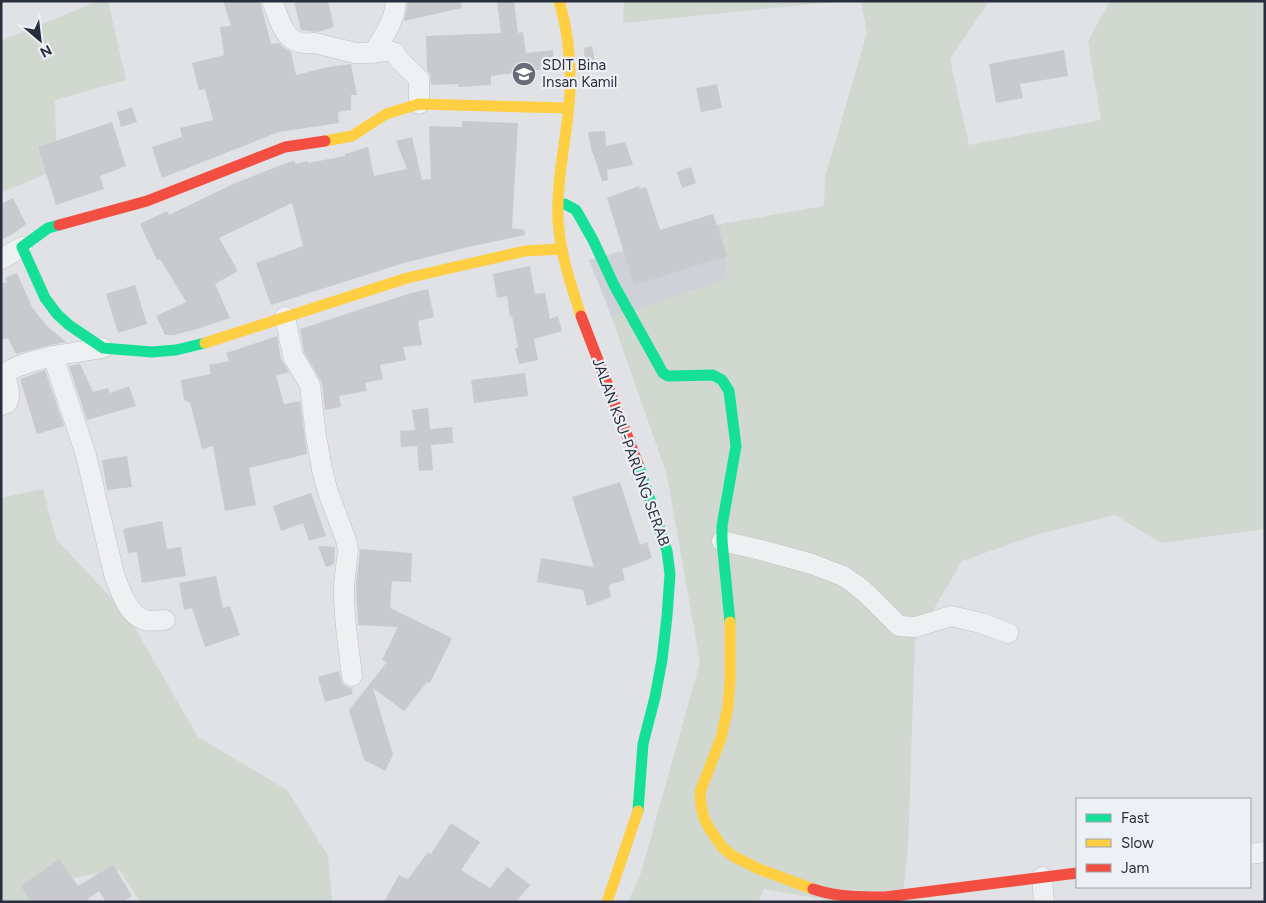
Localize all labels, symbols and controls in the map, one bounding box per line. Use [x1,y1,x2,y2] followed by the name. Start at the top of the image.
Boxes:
[15,15,65,65] north arrow
[37,41,55,61] text: N
[542,56,617,91] place label: SDIT Bina Insan Kamil
[511,61,537,87] school or university icon: SDIT Bina Insan Kamil
[589,356,673,548] street label: JALAN KSU-PARUNG SERAB
[1076,798,1251,888] legend
[1121,809,1150,827] text: Fast
[1121,834,1154,852] text: Slow
[1121,859,1149,877] text: Jam

